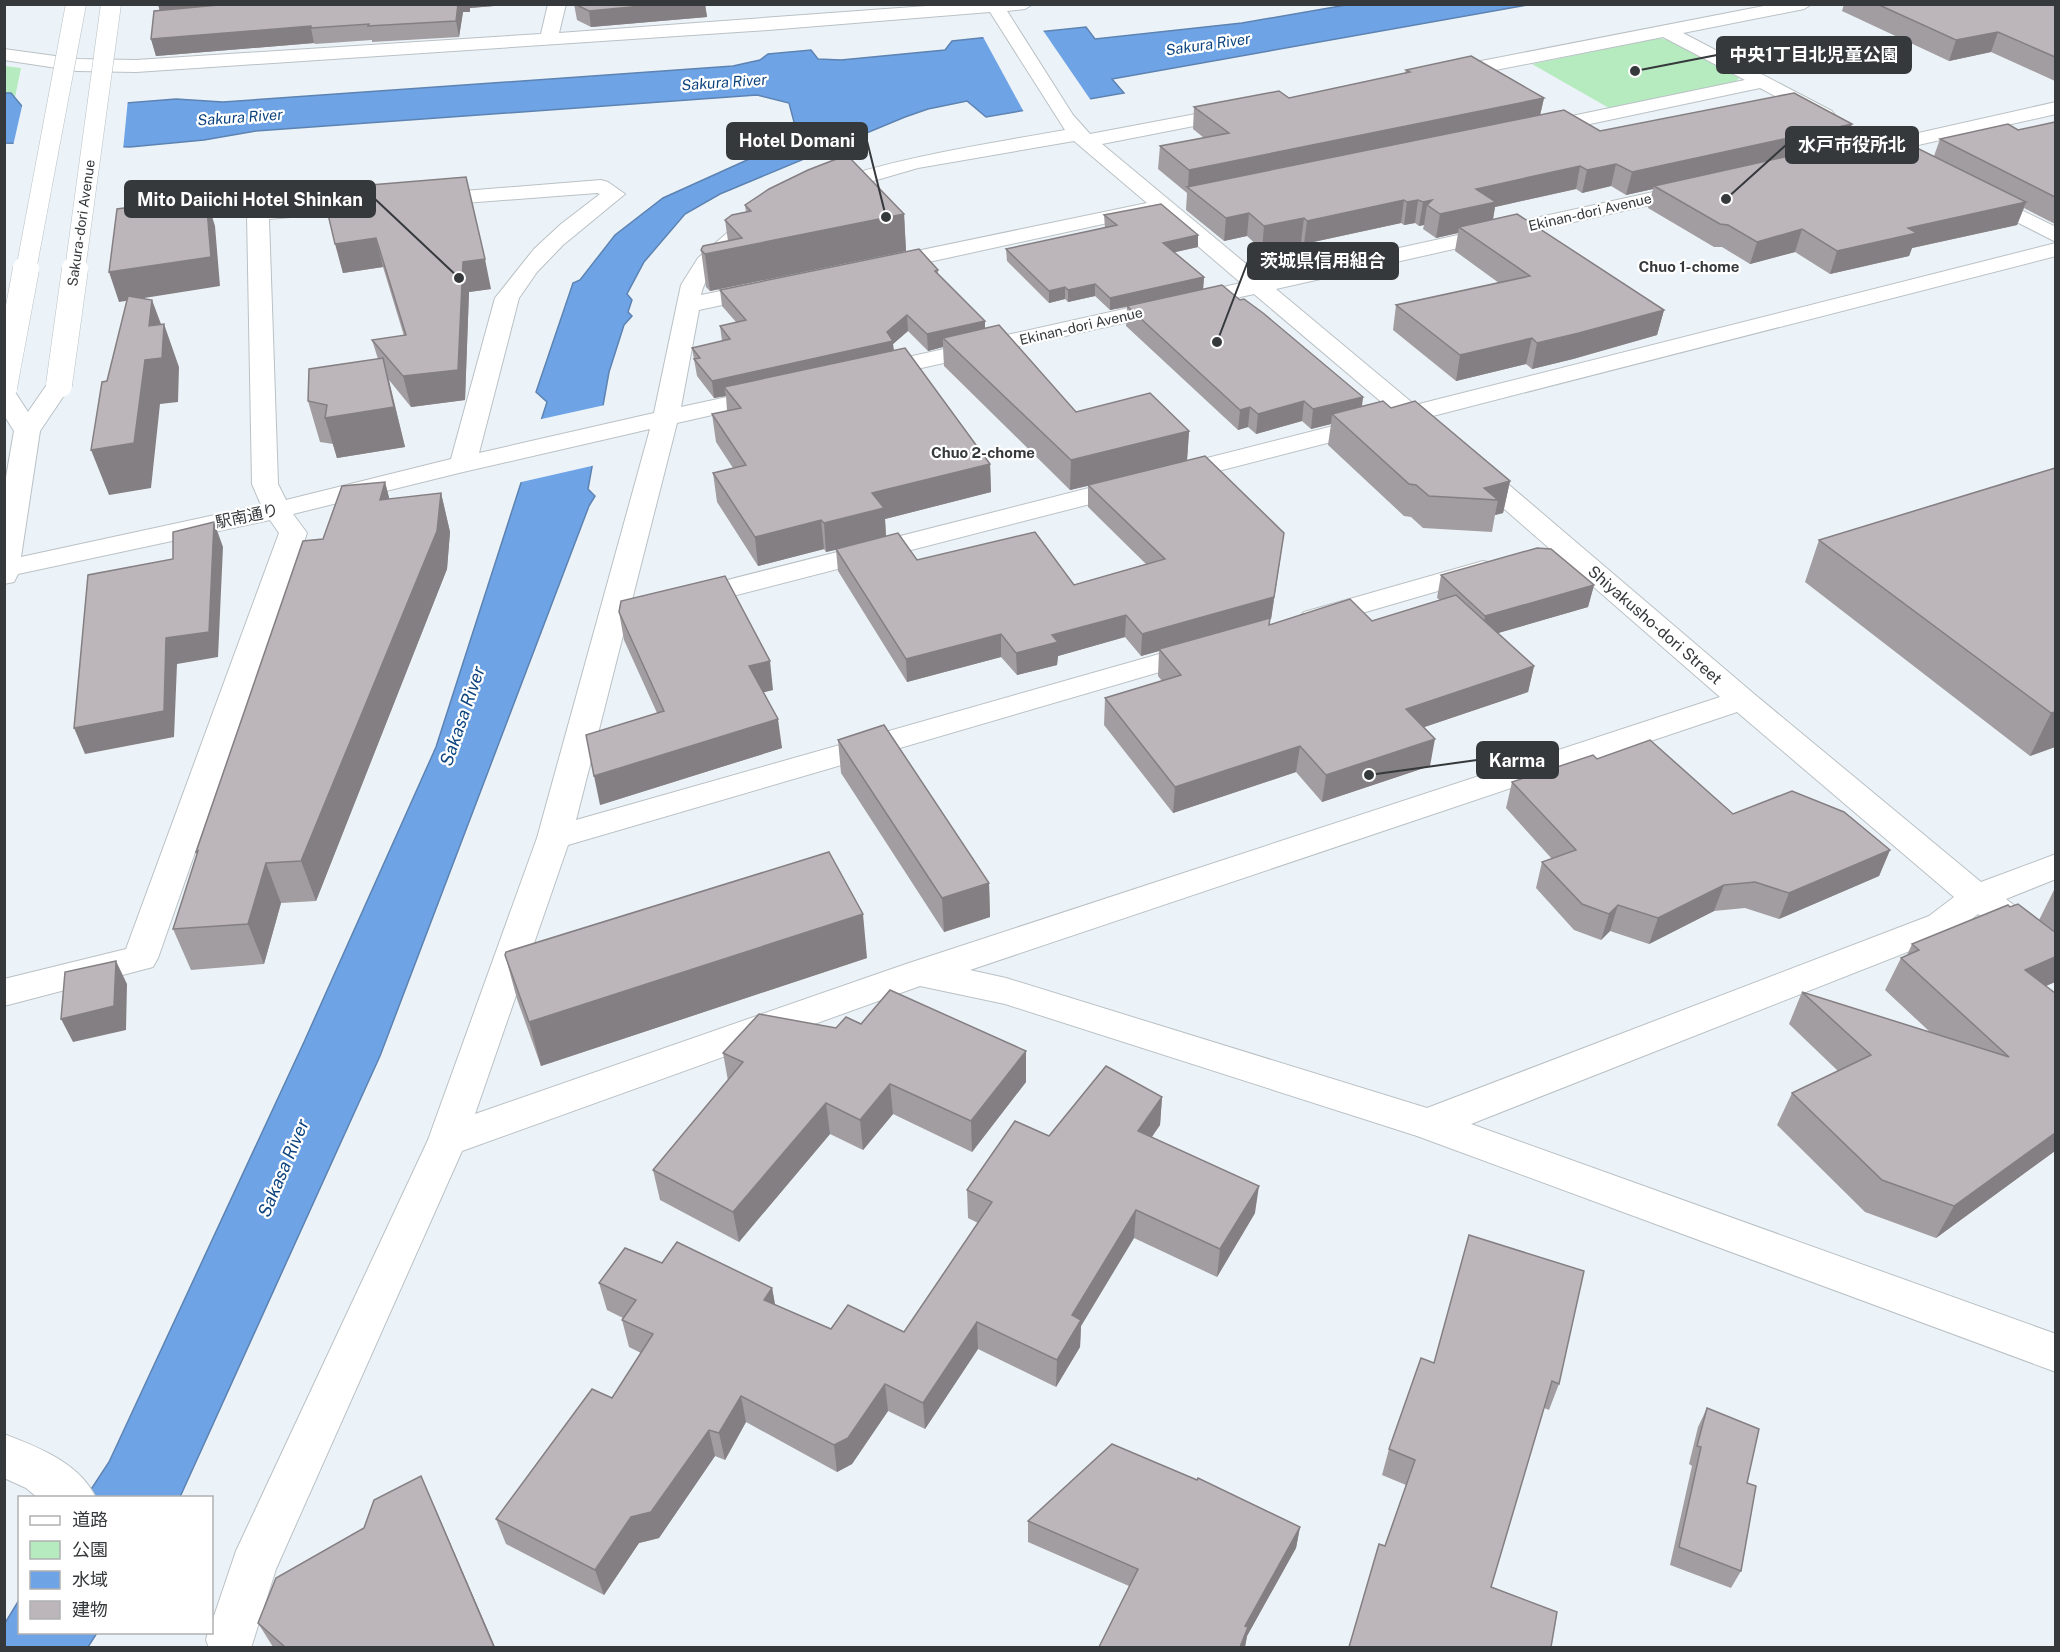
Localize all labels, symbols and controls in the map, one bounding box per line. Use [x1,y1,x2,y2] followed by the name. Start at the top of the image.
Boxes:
[1164,30,1252,58] water label: Sakura River
[1717,37,1911,73] callout: 中央1丁目北児童公園
[1729,44,1899,65] text: 中央1丁目北児童公園
[681,71,768,93] water label: Sakura River
[197,106,284,128] water label: Sakura River
[727,123,867,159] callout: Hotel Domani
[1786,127,1918,163] callout: 水戸市役所北
[739,130,855,151] text: Hotel Domani
[1798,134,1906,155] text: 水戸市役所北
[64,158,98,288] street label: Sakura-dori Avenue
[125,181,375,217] callout: Mito Daiichi Hotel Shinkan
[137,189,363,210] text: Mito Daiichi Hotel Shinkan
[1527,190,1653,234] street label: Ekinan-dori Avenue
[1248,243,1398,279] callout: 茨城県信用組合
[1260,250,1386,271] text: 茨城県信用組合
[1639,258,1739,275] district label: Chuo 1-chome
[1018,304,1144,348] street label: Ekinan-dori Avenue
[931,444,1035,461] district label: Chuo 2-chome
[214,500,280,532] street label: 駅南通り
[1584,562,1726,688] street label: Shiyakusho-dori Street
[435,663,489,769] water label: Sakasa River
[1477,742,1558,778] callout: Karma
[1489,750,1545,771] text: Karma
[253,1116,313,1220] water label: Sakasa River
[18,1496,213,1634] legend
[72,1509,108,1530] text: 道路
[72,1539,108,1560] text: 公園
[72,1569,108,1590] text: 水域
[72,1599,108,1620] text: 建物

